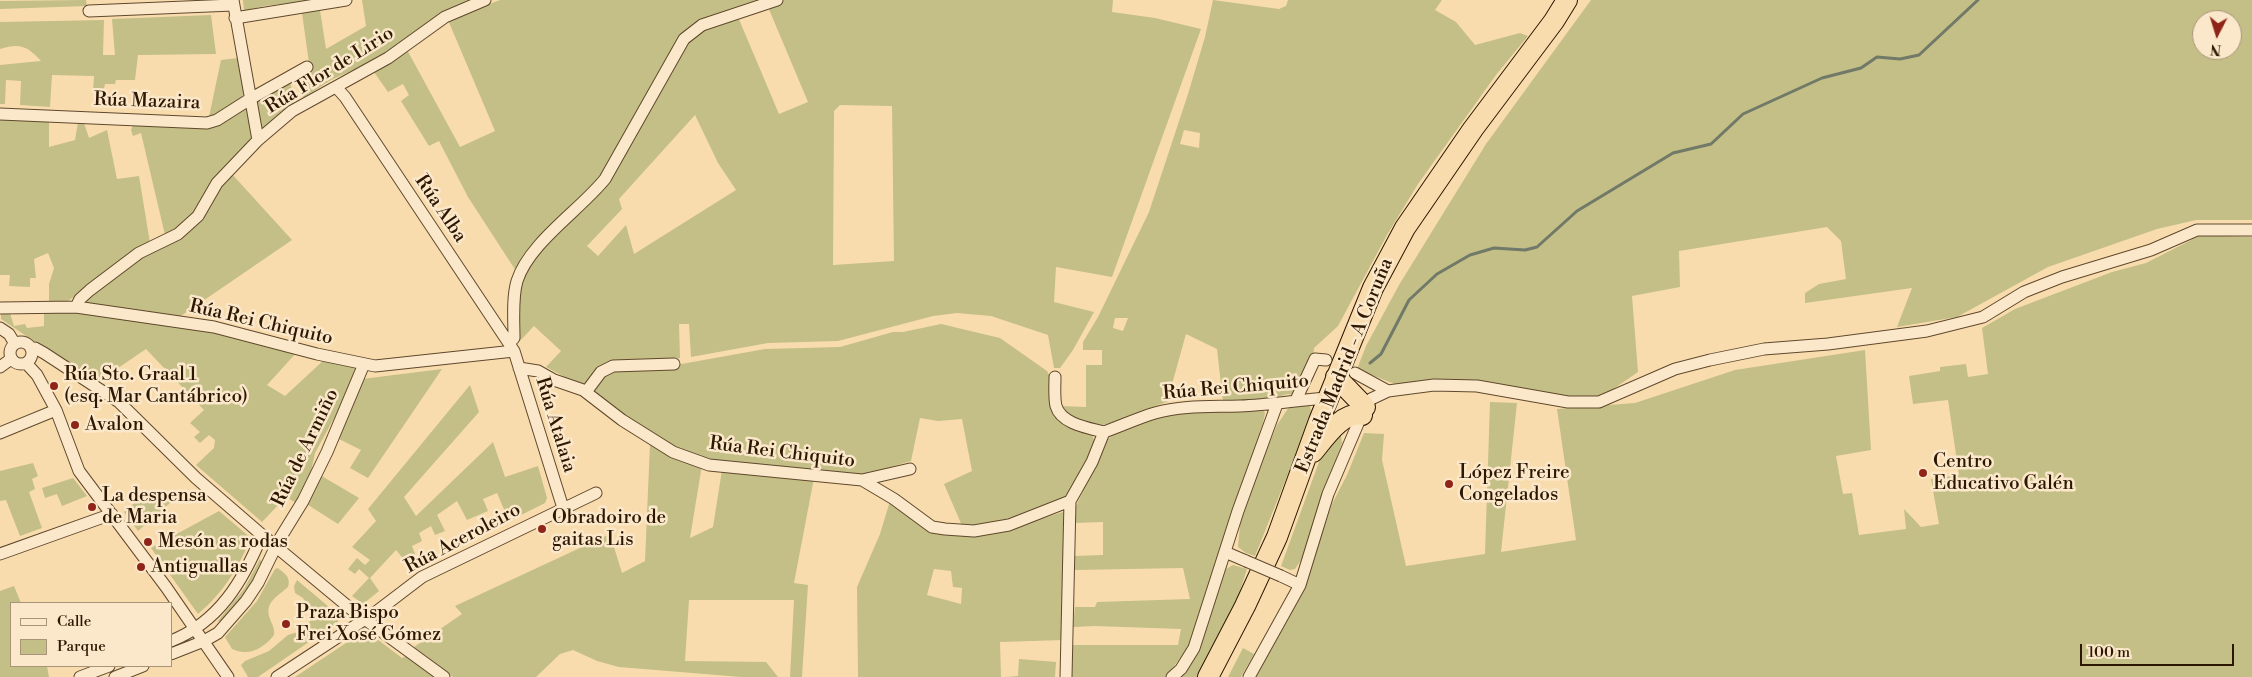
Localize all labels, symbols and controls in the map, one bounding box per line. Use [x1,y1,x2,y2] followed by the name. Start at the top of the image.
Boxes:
[2192,10,2242,60] north arrow
[262,22,398,120] street label: Rúa Flor de Lirio
[2209,39,2222,58] text: N
[93,89,201,115] street label: Rúa Mazaira
[409,171,471,247] street label: Rúa Alba
[1291,255,1399,477] street label: Estrada Madrid - A Coruña
[187,295,335,351] street label: Rúa Rei Chiquito
[64,364,248,408] place label: Rúa Sto. Graal 1 (esq. Mar Cantábrico)
[1162,370,1310,406] street label: Rúa Rei Chiquito
[530,375,580,475] street label: Rúa Atalaia
[48,380,60,392] marker: Rúa Sto. Graal 1 (esq. Mar Cantábrico)
[268,385,344,511] street label: Rúa de Armiño
[85,414,144,436] place label: Avalon
[69,419,81,431] marker: Avalon
[708,433,856,473] street label: Rúa Rei Chiquito
[1933,451,2074,495] place label: Centro Educativo Galén
[1459,462,1570,506] place label: López Freire Congelados
[1917,467,1929,479] marker: Centro Educativo Galén
[1443,478,1455,490] marker: López Freire Congelados
[102,485,207,529] place label: La despensa de Maria
[401,499,525,579] street label: Rúa Aceroleiro
[86,501,98,513] marker: La despensa de Maria
[552,507,666,551] place label: Obradoiro de gaitas Lis
[536,523,548,535] marker: Obradoiro de gaitas Lis
[158,531,288,553] place label: Mesón as rodas
[142,536,154,548] marker: Mesón as rodas
[151,556,248,578] place label: Antiguallas
[135,561,147,573] marker: Antiguallas
[10,602,172,667] legend
[296,602,441,646] place label: Praza Bispo Frei Xosé Gómez
[57,612,91,631] text: Calle
[280,618,292,630] marker: Praza Bispo Frei Xosé Gómez
[2082,634,2236,666] scale bar
[57,637,106,656] text: Parque
[2088,643,2130,662] text: 100 m

